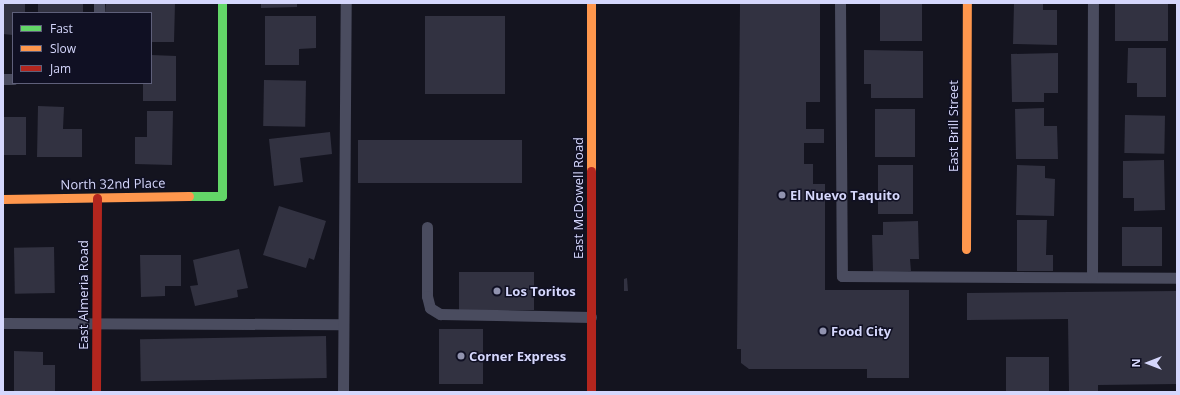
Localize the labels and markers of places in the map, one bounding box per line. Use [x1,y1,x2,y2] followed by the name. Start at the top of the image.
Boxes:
[790,187,900,203] place label: El Nuevo Taquito
[777,190,787,200] marker: El Nuevo Taquito
[505,283,576,299] place label: Los Toritos
[492,286,502,296] marker: Los Toritos
[831,323,891,339] place label: Food City
[818,326,828,336] marker: Food City
[469,348,566,364] place label: Corner Express
[456,351,466,361] marker: Corner Express

